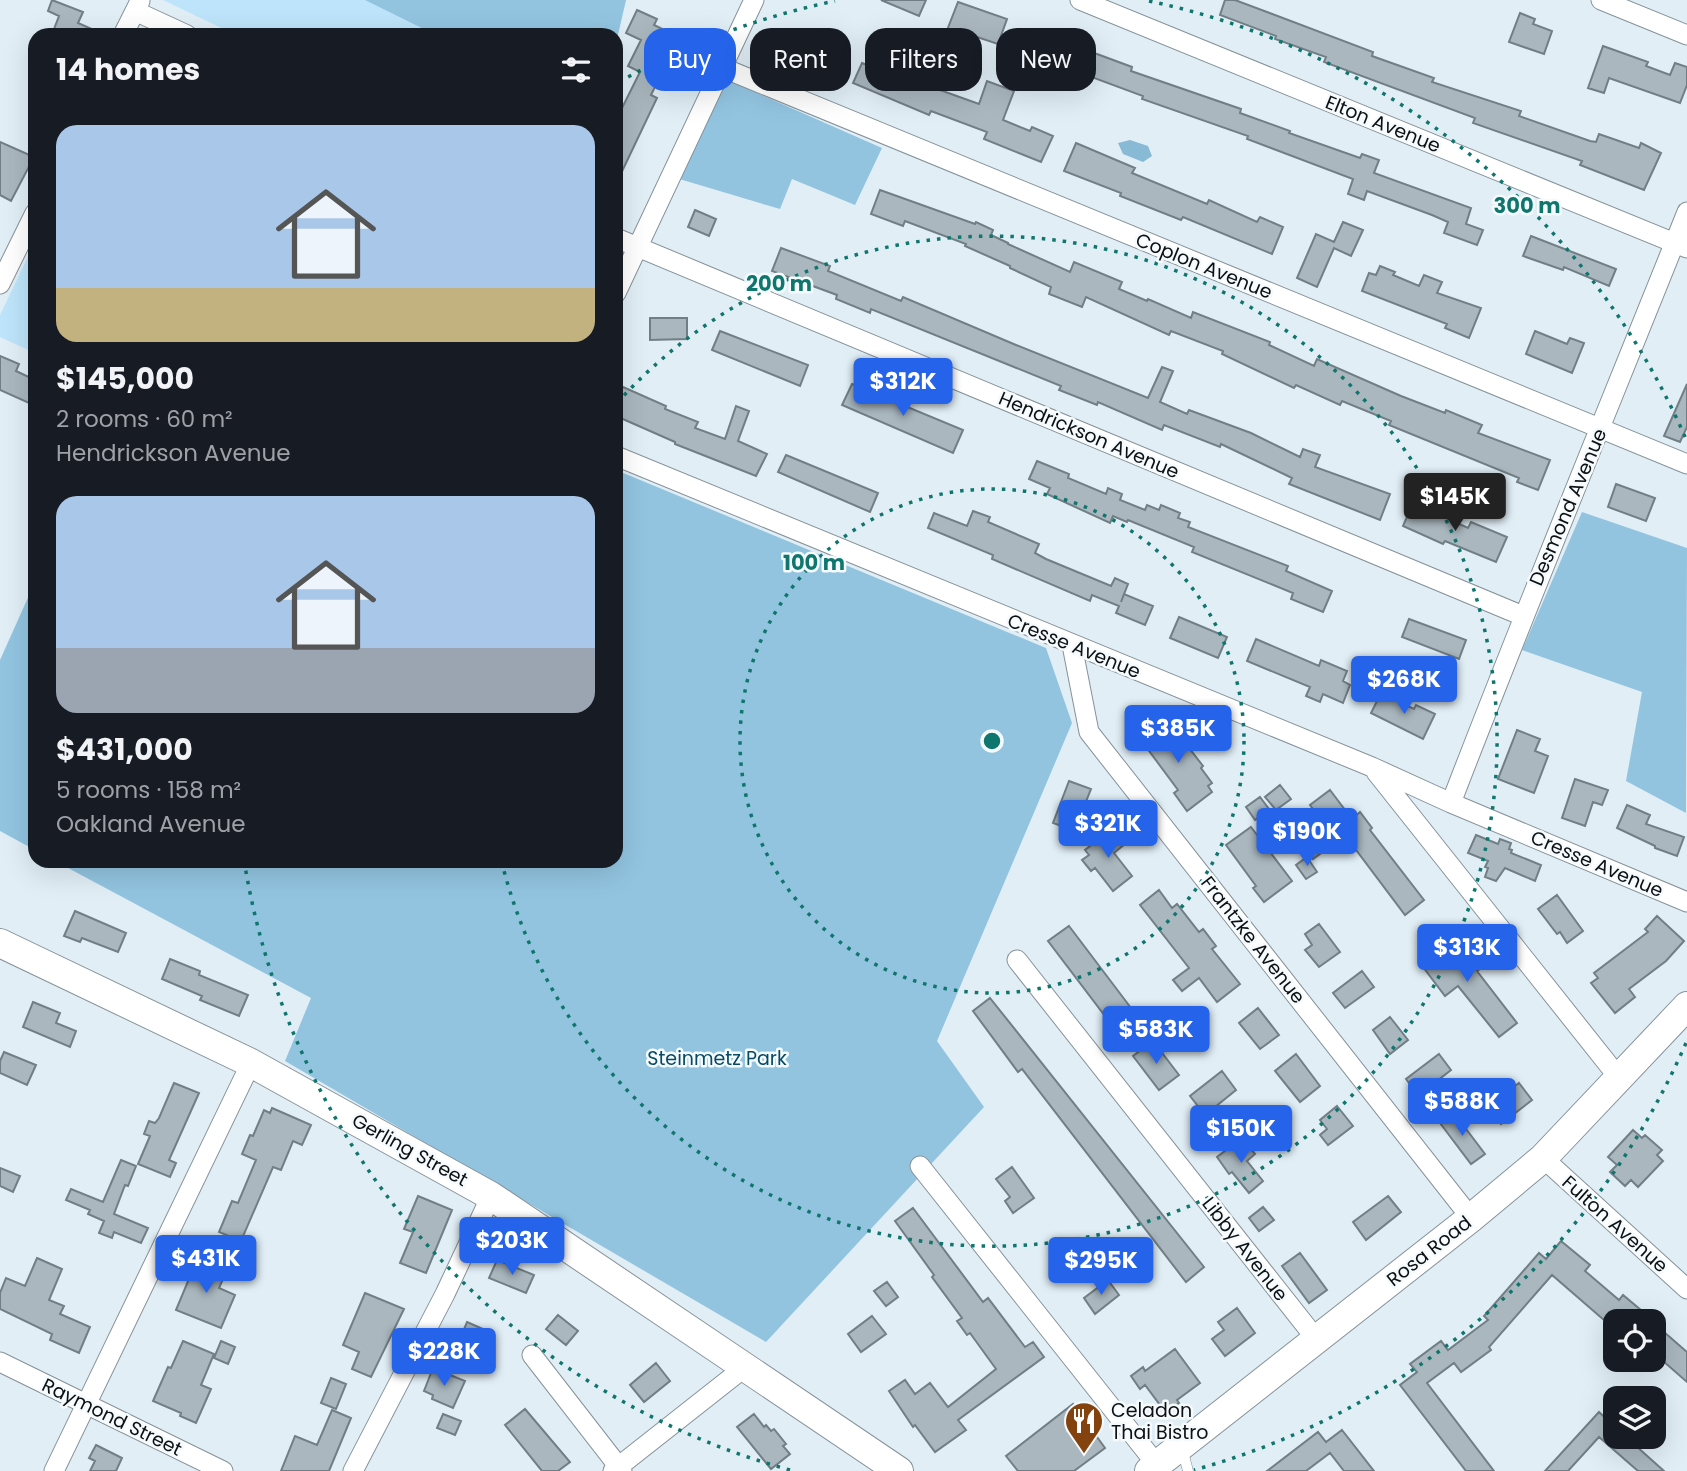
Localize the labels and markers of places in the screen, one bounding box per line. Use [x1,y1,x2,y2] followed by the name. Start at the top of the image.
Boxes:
[854,358,952,418] pin: $312K
[1406,474,1504,533] pin: $145K
[1355,656,1453,716] pin: $268K
[1129,706,1227,765] pin: $385K
[980,729,1004,753] centre of rings
[1059,800,1157,860] pin: $321K
[1258,808,1356,868] pin: $190K
[1418,925,1516,984] pin: $313K
[1107,1006,1205,1066] pin: $583K
[1413,1078,1511,1138] pin: $588K
[1192,1106,1290,1165] pin: $150K
[463,1218,561,1277] pin: $203K
[157,1236,255,1295] pin: $431K
[1052,1238,1150,1297] pin: $295K
[395,1328,493,1388] pin: $228K
[1111,1397,1208,1446] place label: Celadon Thai Bistro
[1063,1400,1105,1455] restaurant icon: Celadon Thai Bistro

